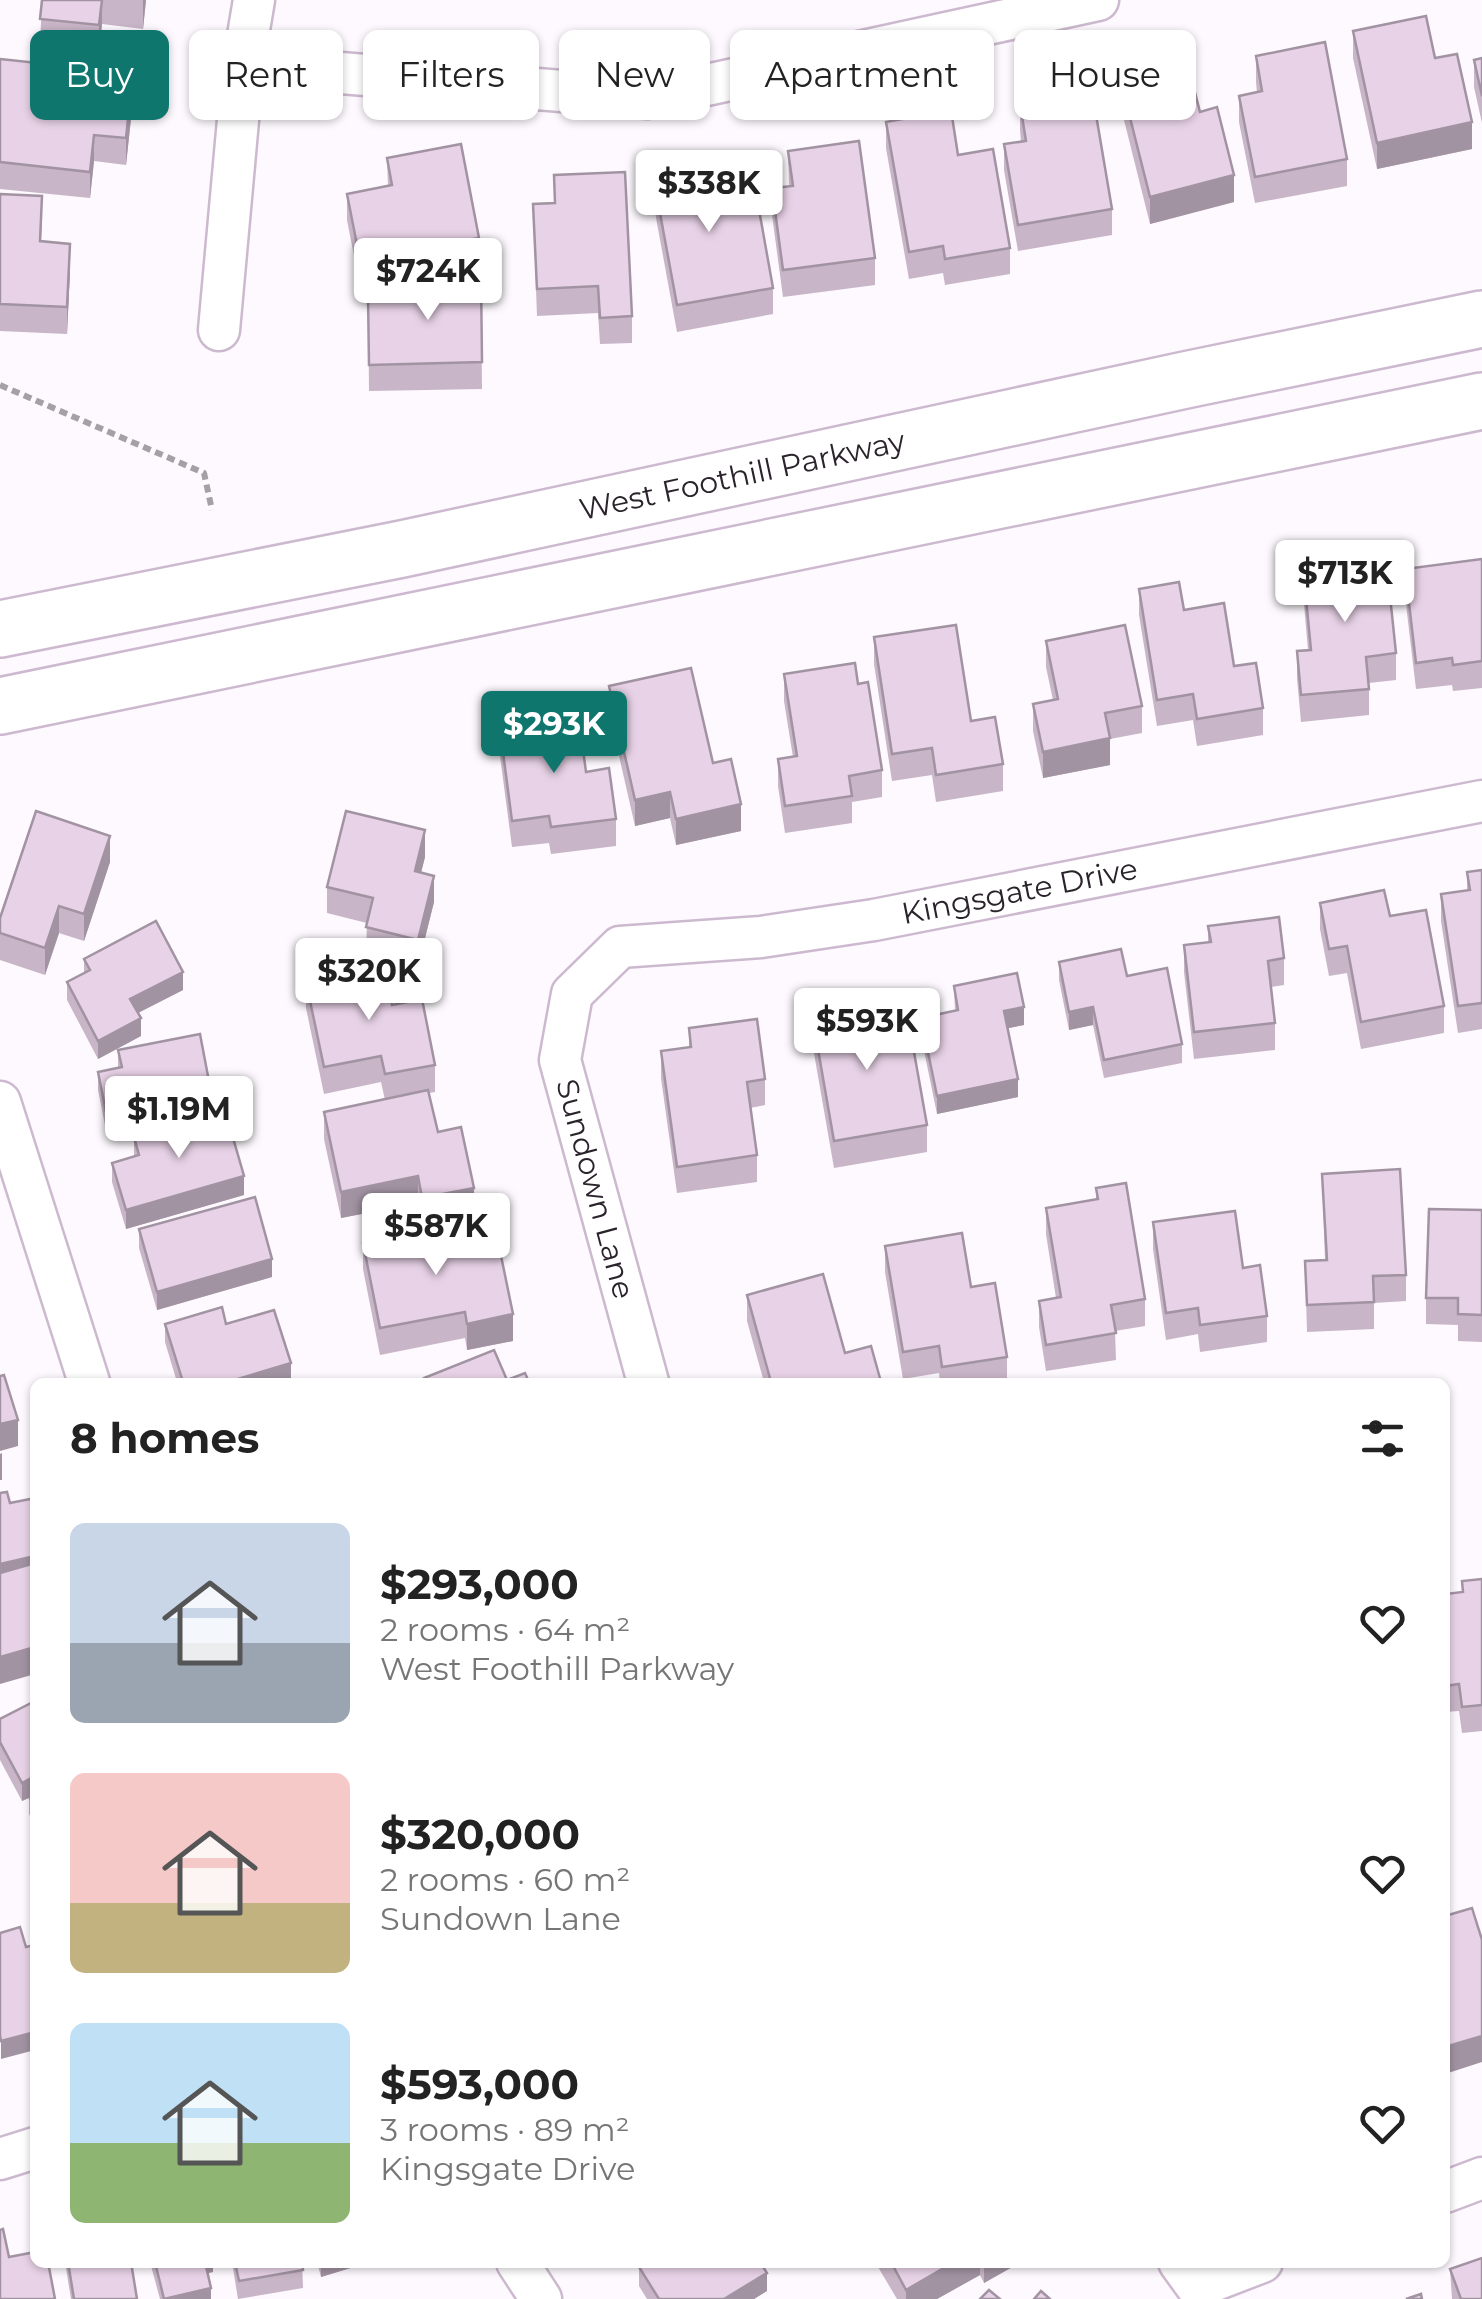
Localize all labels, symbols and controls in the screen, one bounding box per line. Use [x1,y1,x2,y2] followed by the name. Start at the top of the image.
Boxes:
[30,30,169,120] chip: Buy
[189,30,343,120] chip: Rent
[363,30,539,120] chip: Filters
[559,30,710,120] chip: New
[730,30,994,120] chip: Apartment
[1014,30,1196,120] chip: House
[639,150,779,235] pin: $338K
[658,163,760,202] text: $338K
[358,238,498,323] pin: $724K
[376,251,480,290] text: $724K
[576,422,909,528] street label: West Foothill Parkway
[1275,540,1415,625] pin: $713K
[1297,553,1393,592] text: $713K
[484,691,624,776] pin: $293K
[503,704,605,743] text: $293K
[898,850,1140,932] street label: Kingsgate Drive
[299,938,439,1023] pin: $320K
[317,951,421,990] text: $320K
[797,988,937,1073] pin: $593K
[816,1001,918,1040] text: $593K
[548,1075,643,1303] street label: Sundown Lane
[98,1076,260,1161] pin: $1.19M
[127,1089,231,1128] text: $1.19M
[366,1193,506,1278] pin: $587K
[384,1206,488,1245] text: $587K
[1355,1411,1410,1466] icon: filters
[70,1412,259,1464] text: 8 homes
[380,1558,579,1610] text: $293,000
[150,1563,270,1683] icon: home
[1355,1596,1410,1651] icon: heart
[380,1610,630,1649] text: 2 rooms · 64 m²
[380,1649,734,1688] text: West Foothill Parkway
[380,1808,580,1860] text: $320,000
[150,1813,270,1933] icon: home
[1355,1846,1410,1901] icon: heart
[380,1860,630,1899] text: 2 rooms · 60 m²
[380,1899,621,1938] text: Sundown Lane
[380,2058,579,2110] text: $593,000
[150,2063,270,2183] icon: home
[1355,2096,1410,2151] icon: heart
[380,2110,629,2149] text: 3 rooms · 89 m²
[380,2149,635,2188] text: Kingsgate Drive

